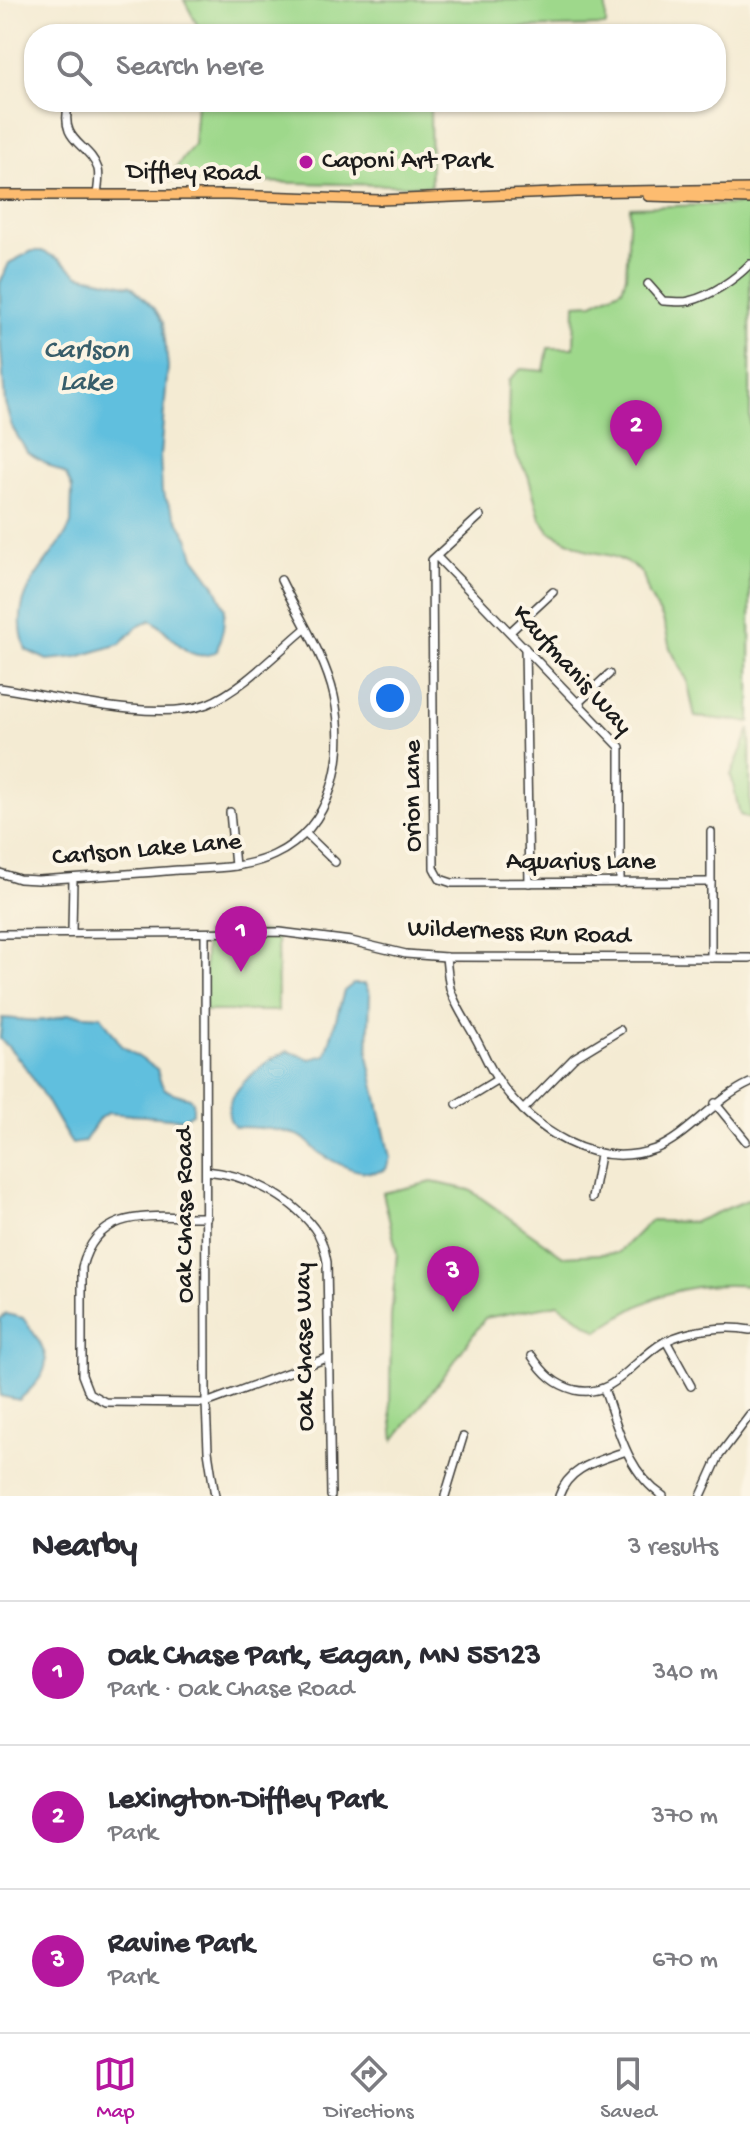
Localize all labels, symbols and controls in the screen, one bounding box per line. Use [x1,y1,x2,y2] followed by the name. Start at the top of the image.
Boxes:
[24,24,726,112] search box
[52,46,96,90] icon: search
[116,51,264,86] text: Search here
[322,147,494,178] place label: Caponi Art Park
[297,153,315,171] marker: Caponi Art Park
[124,157,262,191] street label: Diffley Road
[44,335,129,400] water label: Carlson Lake
[610,400,662,466] pin: 2
[504,599,638,743] street label: Kaufmanis Way
[370,678,410,718] your location
[399,739,430,852] street label: Orion Lane
[51,827,244,875] street label: Carlson Lake Lane
[506,848,657,879] street label: Aquarius Lane
[215,906,267,972] pin: 1
[407,915,633,953] street label: Wilderness Run Road
[171,1125,202,1303] street label: Oak Chase Road
[427,1246,479,1312] pin: 3
[289,1262,323,1432] street label: Oak Chase Way
[32,1528,137,1568] text: Nearby
[628,1533,718,1564] text: 3 results
[108,1640,541,1675] text: Oak Chase Park, Eagan, MN 55123
[53,1658,63,1689] text: 1
[653,1658,718,1689] text: 340 m
[108,1675,354,1706] text: Park · Oak Chase Road
[108,1784,385,1819] text: Lexington-Diffley Park
[52,1802,64,1833] text: 2
[652,1802,718,1833] text: 370 m
[108,1819,158,1850] text: Park
[108,1928,254,1963] text: Ravine Park
[51,1946,65,1977] text: 3
[652,1946,718,1977] text: 670 m
[108,1963,158,1994] text: Park
[93,2052,137,2126] tab: Map
[324,2052,414,2126] tab: Directions
[600,2052,657,2126] tab: Saved

